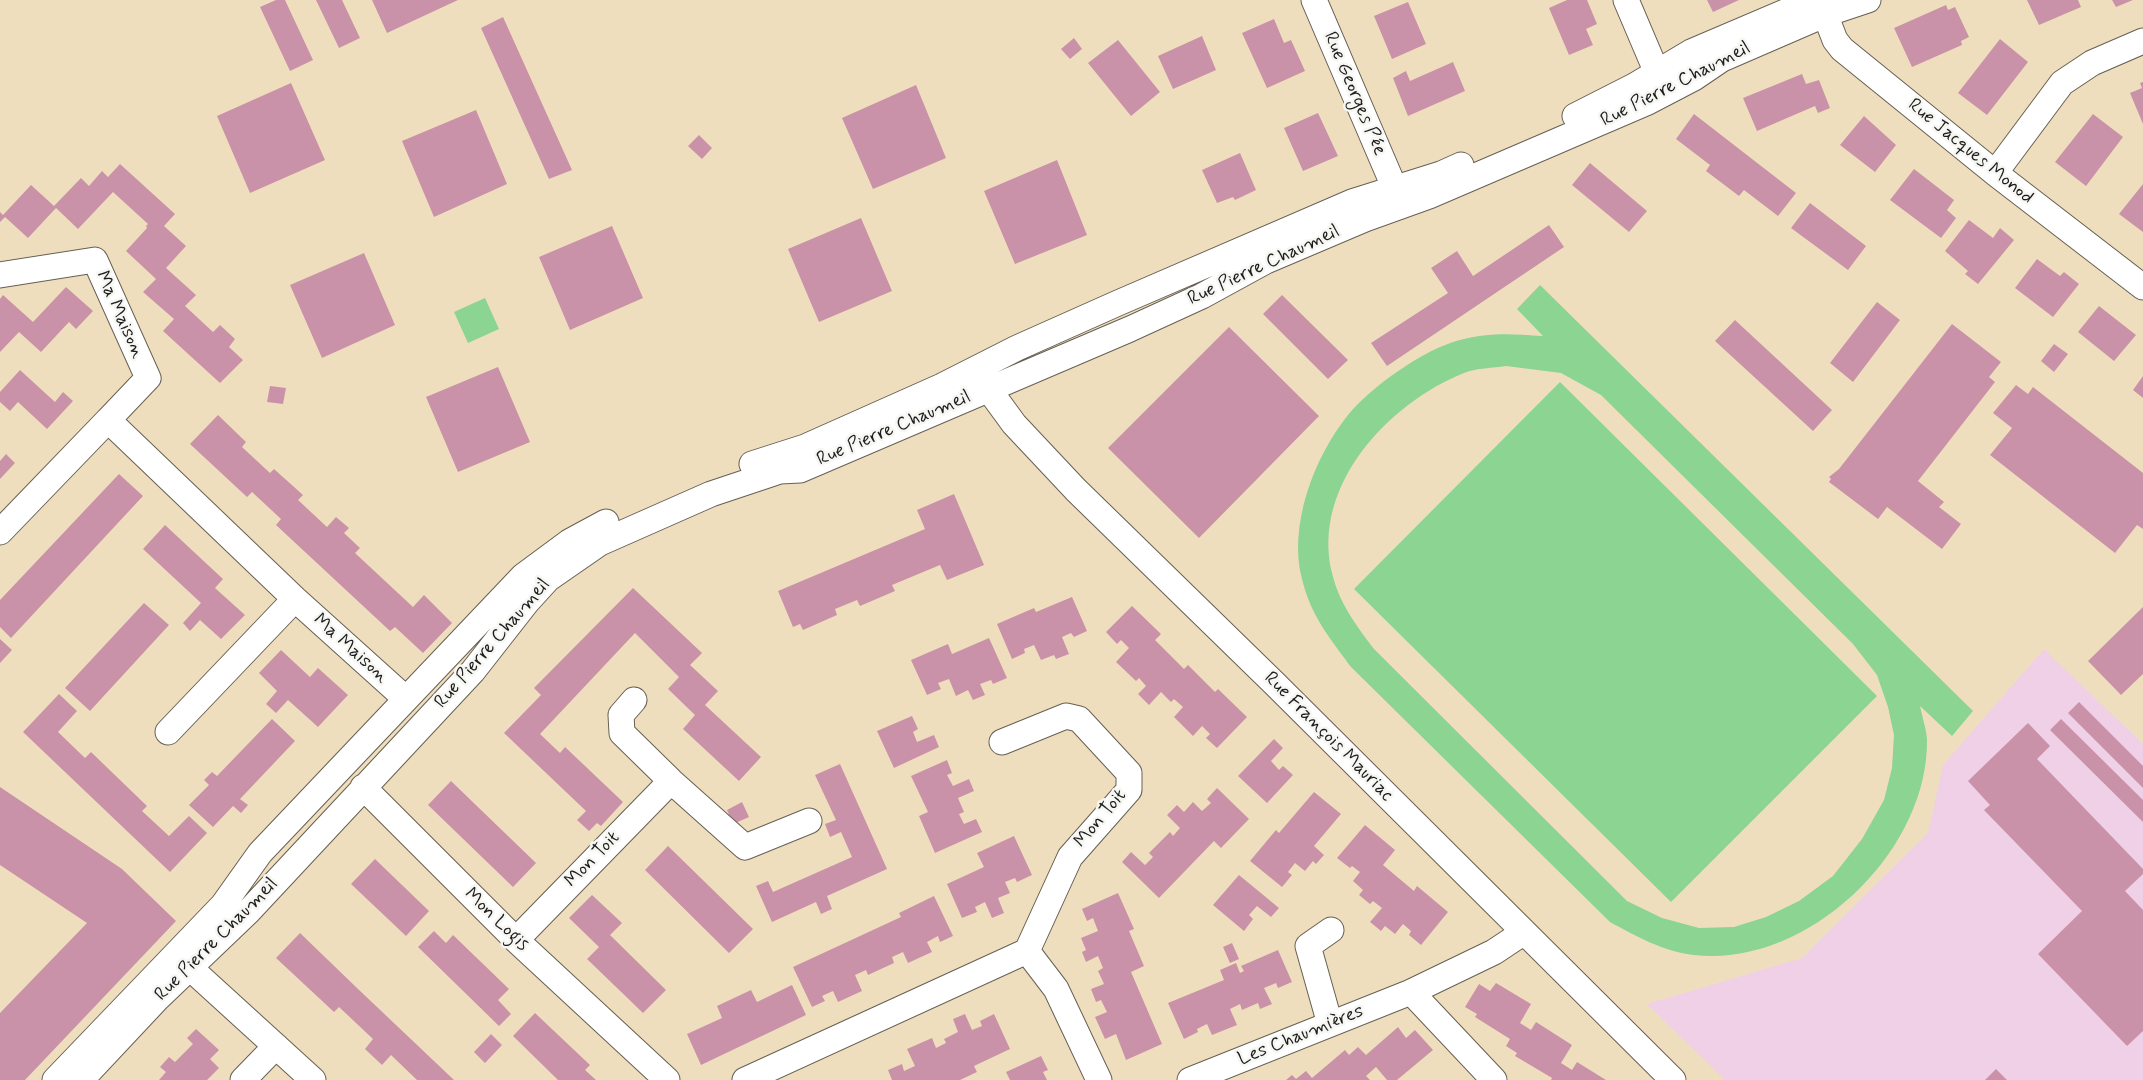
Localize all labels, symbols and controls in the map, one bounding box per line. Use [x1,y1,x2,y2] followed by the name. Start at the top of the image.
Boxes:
[1318,29,1390,159] street label: Rue Georges Pée
[1597,37,1755,133] street label: Rue Pierre Chaumeil
[1902,94,2038,210] street label: Rue Jacques Monod
[1184,221,1344,311] street label: Rue Pierre Chaumeil
[90,268,148,362] street label: Ma Maison
[814,386,974,472] street label: Rue Pierre Chaumeil
[430,574,556,714] street label: Rue Pierre Chaumeil
[308,609,392,689] street label: Ma Maison
[1259,668,1397,806] street label: Rue François Mauriac
[1070,785,1132,853] street label: Mon Toit
[561,827,625,893] street label: Mon Toit
[151,874,283,1006] street label: Rue Pierre Chaumeil
[459,884,533,956] street label: Mon Logis
[1235,1000,1367,1072] street label: Les Chaumières

